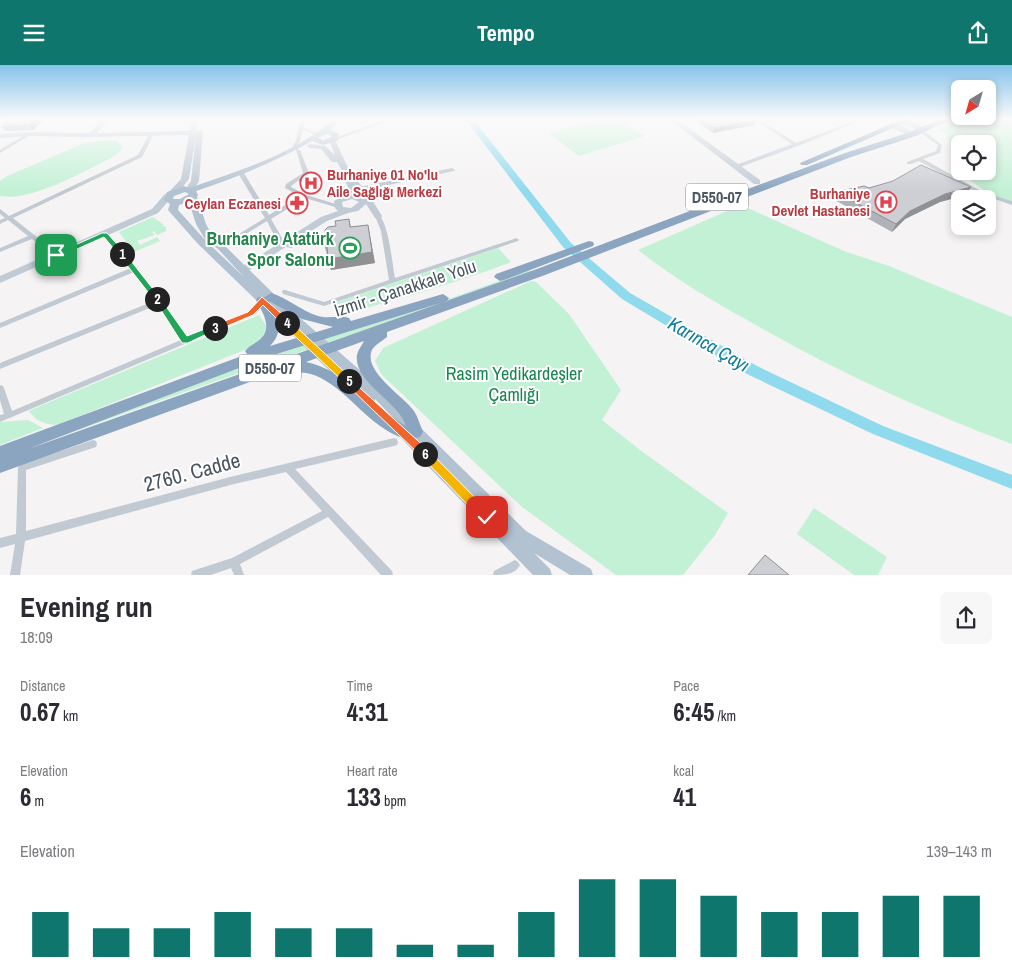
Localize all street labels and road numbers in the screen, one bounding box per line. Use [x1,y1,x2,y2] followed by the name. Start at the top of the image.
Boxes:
[686,183,748,211] road number: D550-07
[331,253,479,323] street label: İzmir - Çanakkale Yolu
[239,355,301,381] road number: D550-07
[141,445,243,499] street label: 2760. Cadde

